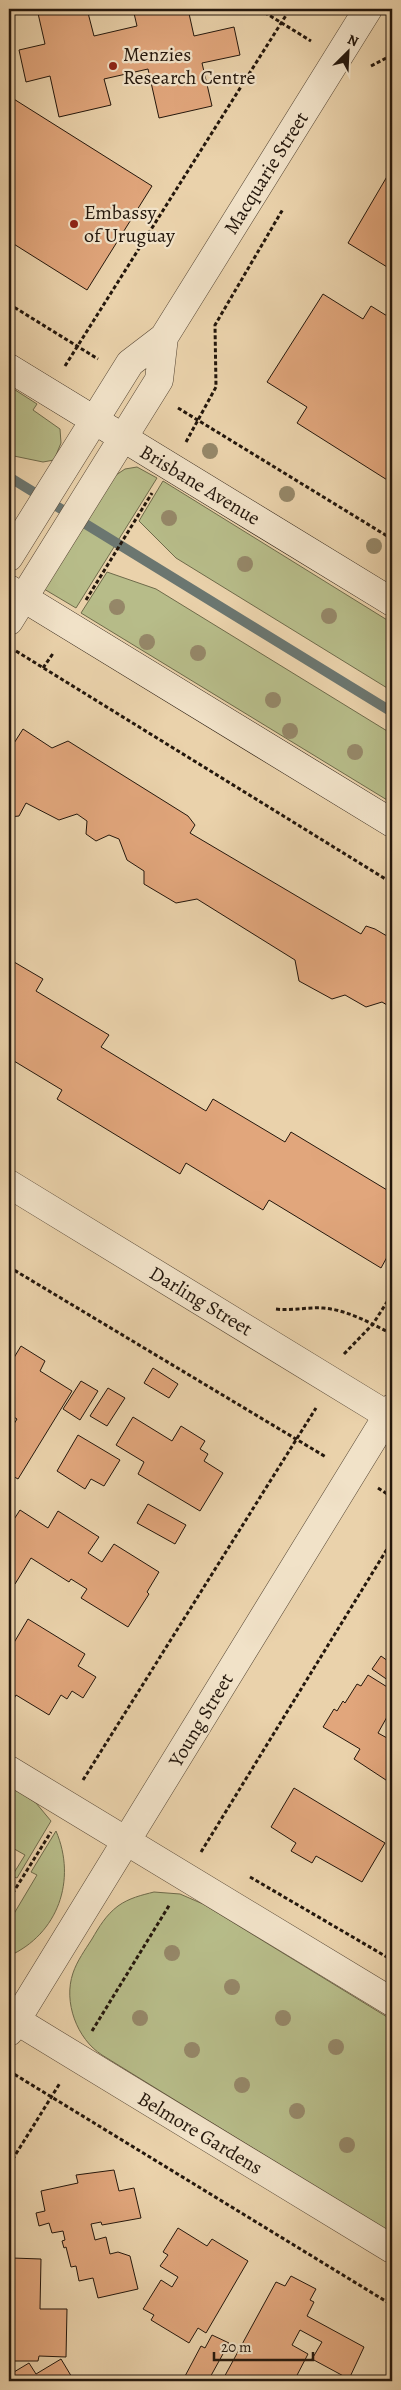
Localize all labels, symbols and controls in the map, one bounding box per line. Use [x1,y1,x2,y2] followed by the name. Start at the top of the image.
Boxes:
[324,28,374,78] north arrow
[345,30,362,51] text: N
[123,41,256,91] place label: Menzies Research Centre
[107,60,119,72] marker: Menzies Research Centre
[217,106,315,240] street label: Macquarie Street
[84,199,176,249] place label: Embassy of Uruguay
[68,218,80,230] marker: Embassy of Uruguay
[135,438,265,532] street label: Brisbane Avenue
[144,1260,258,1343] street label: Darling Street
[162,1668,240,1773] street label: Young Street
[133,2085,267,2181] street label: Belmore Gardens
[214,2330,312,2362] scale bar
[221,2337,252,2357] text: 20 m

